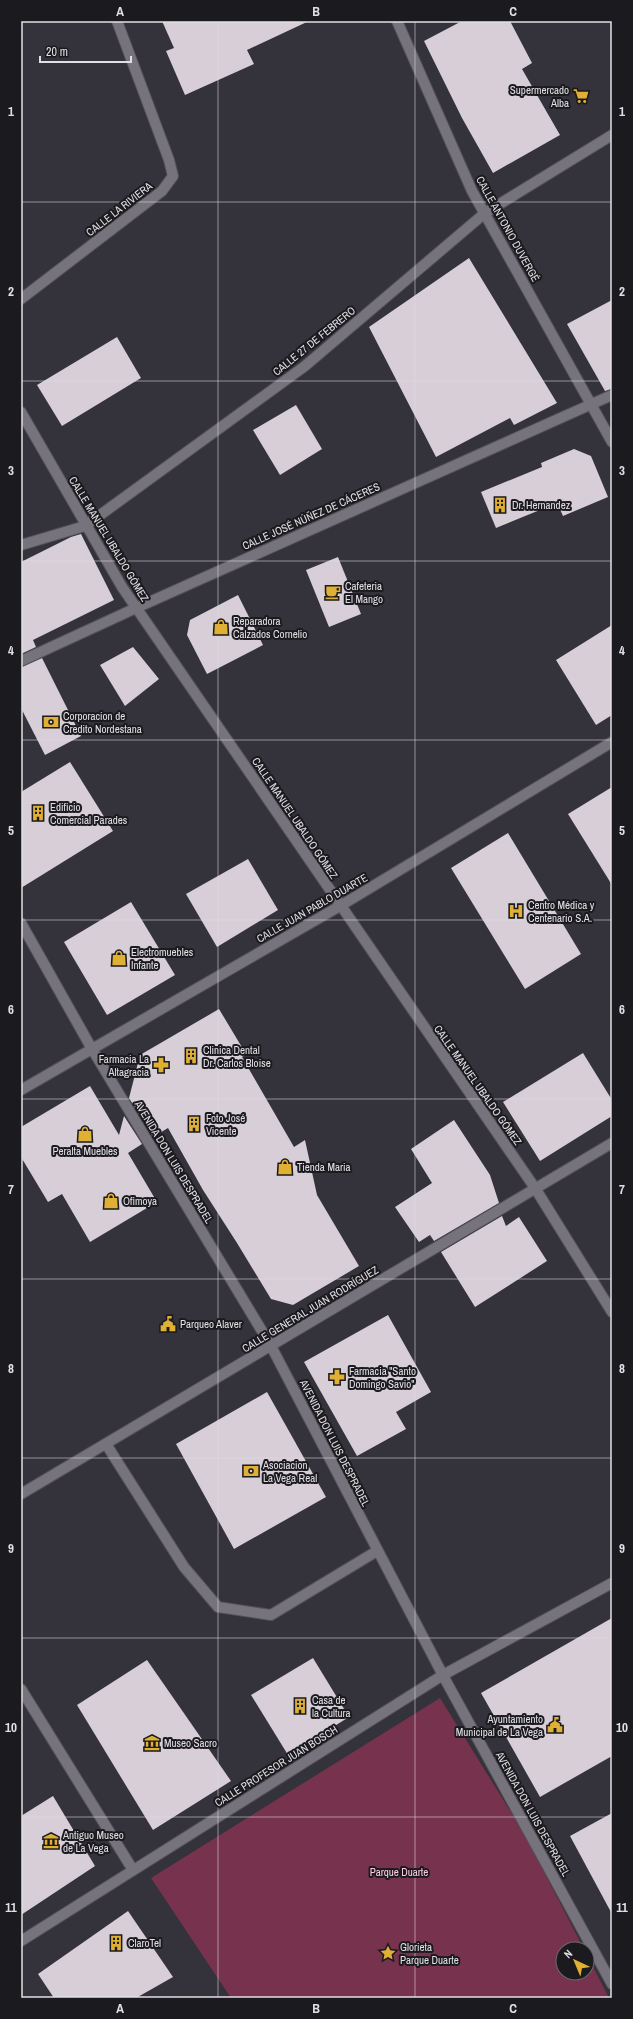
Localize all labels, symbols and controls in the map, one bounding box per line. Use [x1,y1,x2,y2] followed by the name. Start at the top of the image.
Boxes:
[116,3,124,20] text: A
[312,3,320,20] text: B
[509,3,517,20] text: C
[40,38,131,64] scale bar
[46,44,68,60] text: 20 m
[510,83,569,110] place label: Supermercado Alba
[572,87,590,105] supermarket icon: Supermercado Alba
[8,103,14,120] text: 1
[619,103,625,120] text: 1
[473,174,543,284] street label: CALLE ANTONIO DUVERGÉ
[83,178,156,239] street label: CALLE LA RIVIERA
[8,283,14,300] text: 2
[619,283,625,300] text: 2
[270,303,358,379] street label: CALLE 27 DE FEBRERO
[8,462,14,479] text: 3
[619,462,625,479] text: 3
[66,474,152,605] street label: CALLE MANUEL UBALDO GÓMEZ
[240,479,382,553] street label: CALLE JOSÉ NÚÑEZ DE CÁCERES
[491,496,509,514] building icon: Dr. Hernandez
[512,498,571,512] place label: Dr. Hernandez
[345,579,383,606] place label: Cafeteria El Mango
[324,583,342,601] cafe icon: Cafeteria El Mango
[233,614,307,641] place label: Reparadora Calzados Cornelio
[212,618,230,636] shop icon: Reparadora Calzados Cornelio
[8,642,14,659] text: 4
[619,642,625,659] text: 4
[63,709,142,736] place label: Corporacion de Credito Nordestana
[42,713,60,731] bank icon: Corporacion de Credito Nordestana
[249,755,341,882] street label: CALLE MANUEL UBALDO GÓMEZ
[50,800,128,827] place label: Edificio Comercial Parades
[29,804,47,822] building icon: Edificio Comercial Parades
[8,822,14,839] text: 5
[619,822,625,839] text: 5
[254,870,370,946] street label: CALLE JUAN PABLO DUARTE
[528,898,595,925] place label: Centro Médica y Centenario S.A.
[507,902,525,920] hospital icon: Centro Médica y Centenario S.A.
[131,945,194,972] place label: Electromuebles Infante
[110,949,128,967] shop icon: Electromuebles Infante
[8,1001,14,1018] text: 6
[619,1001,625,1018] text: 6
[431,1022,525,1148] street label: CALLE MANUEL UBALDO GÓMEZ
[203,1043,271,1070] place label: Clinica Dental Dr. Carlos Bloise
[182,1047,200,1065] building icon: Clinica Dental Dr. Carlos Bloise
[99,1052,149,1079] place label: Farmacia La Altagracia
[152,1056,170,1074] pharmacy icon: Farmacia La Altagracia
[131,1097,216,1226] street label: AVENIDA DON LUIS DESPRADEL
[206,1111,245,1138] place label: Foto José Vicente
[185,1115,203,1133] building icon: Foto José Vicente
[76,1125,94,1143] shop icon: Peralta Muebles
[52,1144,118,1158] place label: Peralta Muebles
[276,1158,294,1176] shop icon: Tienda Maria
[297,1160,350,1174] place label: Tienda Maria
[8,1181,14,1198] text: 7
[619,1181,625,1198] text: 7
[102,1192,120,1210] shop icon: Ofimoya
[123,1194,157,1208] place label: Ofimoya
[239,1262,381,1355] street label: CALLE GENERAL JUAN RODRÍGUEZ
[159,1315,177,1333] public building icon: Parqueo Alaver
[180,1317,242,1331] place label: Parqueo Alaver
[8,1360,14,1377] text: 8
[619,1360,625,1377] text: 8
[349,1364,416,1391] place label: Farmacia "Santo Domingo Savio"
[328,1368,346,1386] pharmacy icon: Farmacia "Santo Domingo Savio"
[296,1376,373,1509] street label: AVENIDA DON LUIS DESPRADEL
[262,1458,317,1485] place label: Asociacion La Vega Real
[242,1462,260,1480] bank icon: Asociacion La Vega Real
[8,1540,14,1557] text: 9
[619,1540,625,1557] text: 9
[312,1693,351,1720] place label: Casa de la Cultura
[291,1697,309,1715] building icon: Casa de la Cultura
[456,1712,543,1739] place label: Ayuntamiento Municipal de La Vega
[546,1716,564,1734] public building icon: Ayuntamiento Municipal de La Vega
[5,1719,17,1736] text: 10
[616,1719,628,1736] text: 10
[212,1722,340,1810] street label: CALLE PROFESOR JUAN BOSCH
[143,1734,161,1752] museum icon: Museo Sacro
[164,1736,217,1750] place label: Museo Sacro
[492,1748,573,1879] street label: AVENIDA DON LUIS DESPRADEL
[62,1828,124,1855] place label: Antiguo Museo de La Vega
[42,1832,60,1850] museum icon: Antiguo Museo de La Vega
[370,1865,428,1879] park label: Parque Duarte
[5,1899,17,1916] text: 11
[616,1899,628,1916] text: 11
[107,1934,125,1952] building icon: ClaroTel
[128,1936,161,1950] place label: ClaroTel
[400,1940,459,1967] place label: Glorieta Parque Duarte
[555,1941,595,1981] north arrow
[379,1944,397,1962] place icon: Glorieta Parque Duarte
[561,1947,575,1961] text: N
[116,2000,124,2017] text: A
[312,2000,320,2017] text: B
[509,2000,517,2017] text: C

